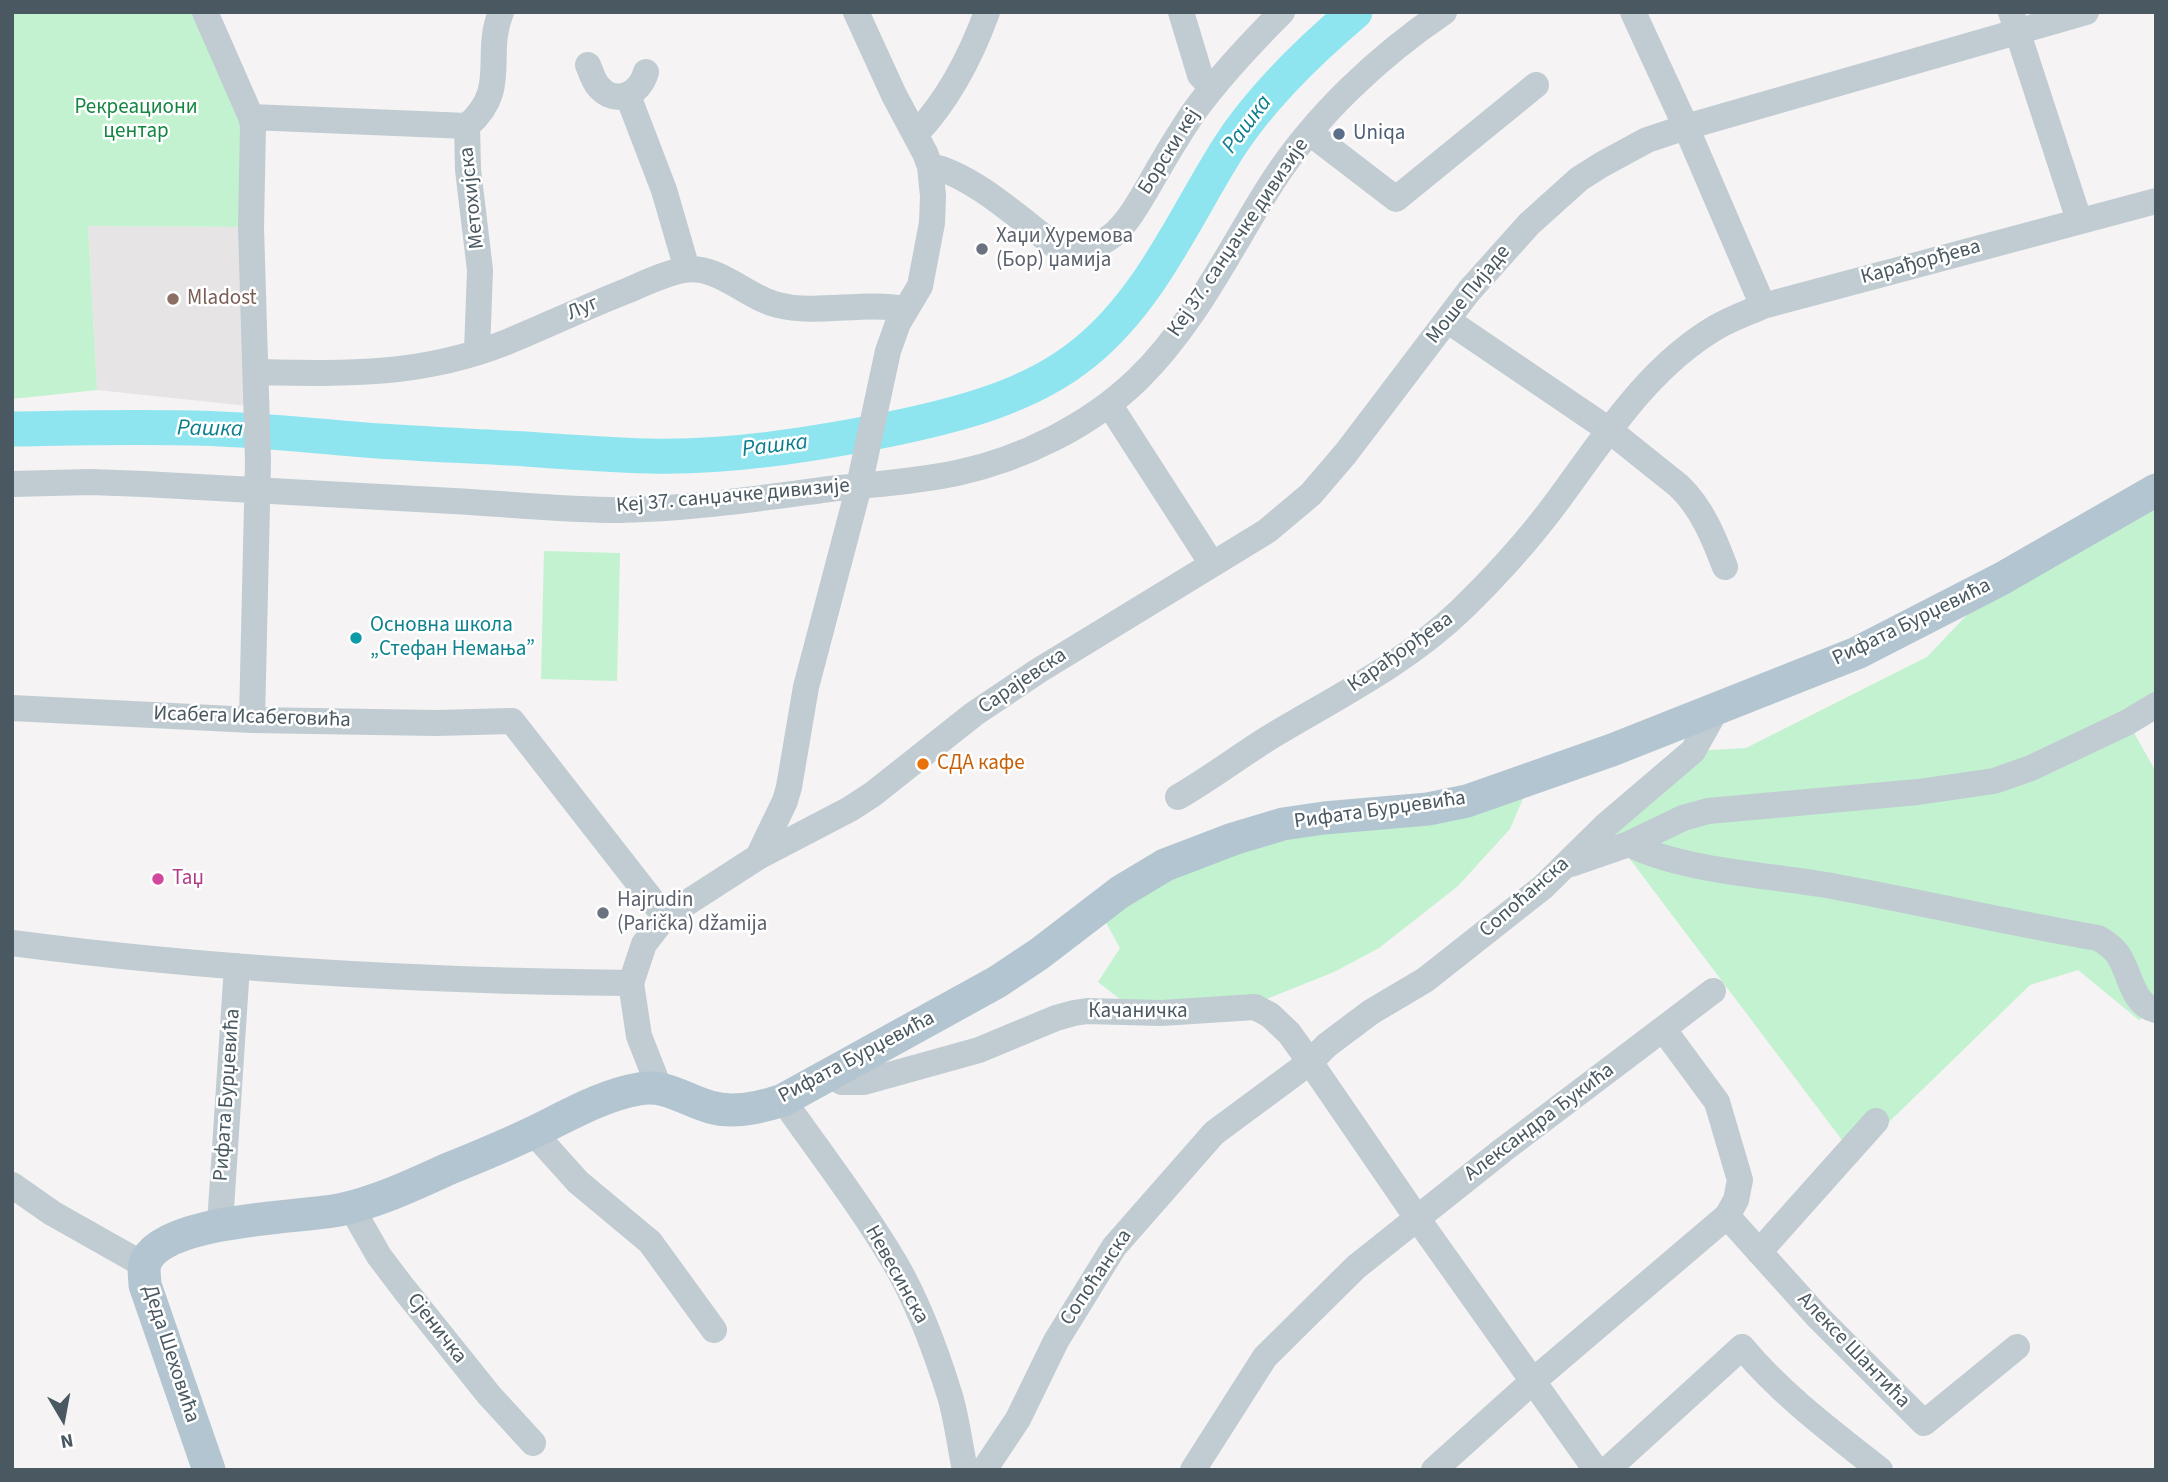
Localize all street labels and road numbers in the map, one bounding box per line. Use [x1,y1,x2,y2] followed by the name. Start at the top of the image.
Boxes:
[1134,104,1206,200] street label: Борски кеј
[1163,134,1315,342] street label: Кеј 37. санџачке дивизије
[455,146,491,250] street label: Метохијска
[1858,235,1984,291] street label: Карађорђева
[1422,241,1516,349] street label: Моше Пијаде
[564,291,602,327] street label: Луг
[615,474,851,520] street label: Кеј 37. санџачке дивизије
[1829,574,1995,672] street label: Рифата Бурџевића
[1343,607,1459,699] street label: Карађорђева
[974,643,1072,721] street label: Сарајевска
[153,702,351,734] street label: Исабега Исабеговића
[1293,786,1467,836] street label: Рифата Бурџевића
[1475,852,1575,944] street label: Сопоћанска
[1088,999,1188,1025] street label: Качаничка
[775,1006,939,1110] street label: Рифата Бурџевића
[209,1008,247,1182] street label: Рифата Бурџевића
[1460,1059,1620,1187] street label: Александра Ђукића
[859,1221,933,1329] street label: Невесинска
[1056,1225,1138,1331] street label: Сопоћанска
[136,1282,204,1426] street label: Деда Шеховића
[1791,1288,1915,1414] street label: Алексе Шантића
[401,1289,471,1369] street label: Сјеничка

